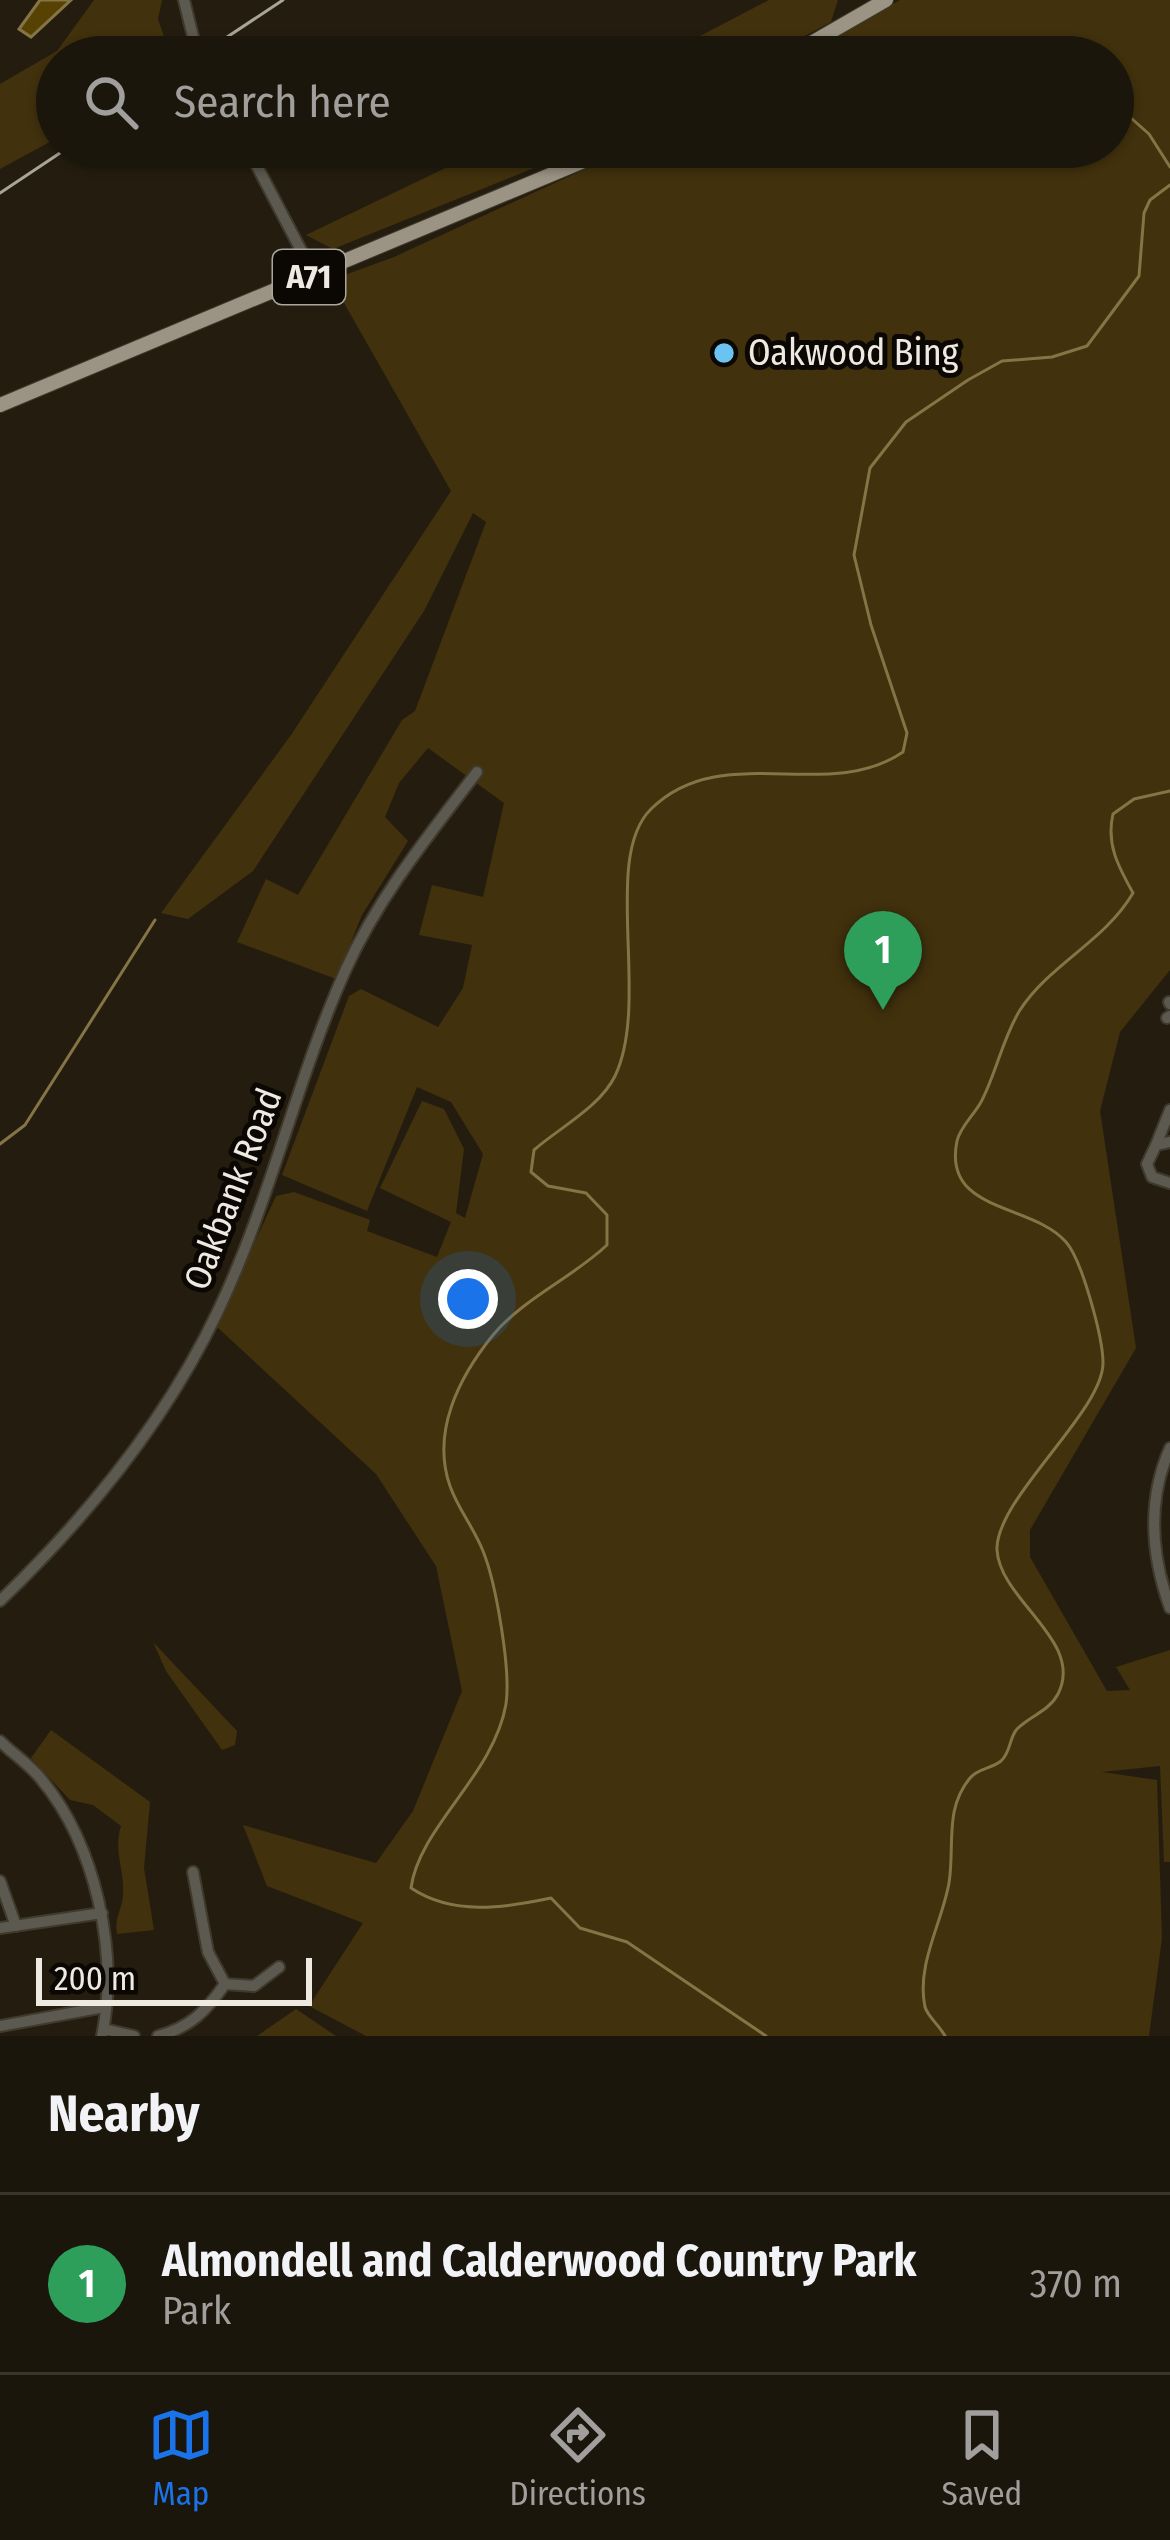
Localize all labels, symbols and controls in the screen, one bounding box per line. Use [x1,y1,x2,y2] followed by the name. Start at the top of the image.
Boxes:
[36,36,1134,168] search box
[78,69,144,135] icon: search
[174,75,391,129] text: Search here
[273,250,345,304] road number: A71
[748,331,959,375] place label: Oakwood Bing
[711,340,737,366] marker: Oakwood Bing
[844,911,922,1010] pin: 1
[174,1082,292,1296] street label: Oakbank Road
[438,1269,498,1329] your location
[36,1952,312,2005] scale bar
[54,1959,136,1999] text: 200 m
[48,2083,200,2145] text: Nearby
[162,2234,916,2288] text: Almondell and Calderwood Country Park
[79,2261,95,2307] text: 1
[1030,2261,1122,2307] text: 370 m
[162,2288,231,2334] text: Park
[148,2402,214,2514] tab: Map
[509,2402,646,2514] tab: Directions
[942,2402,1022,2514] tab: Saved

